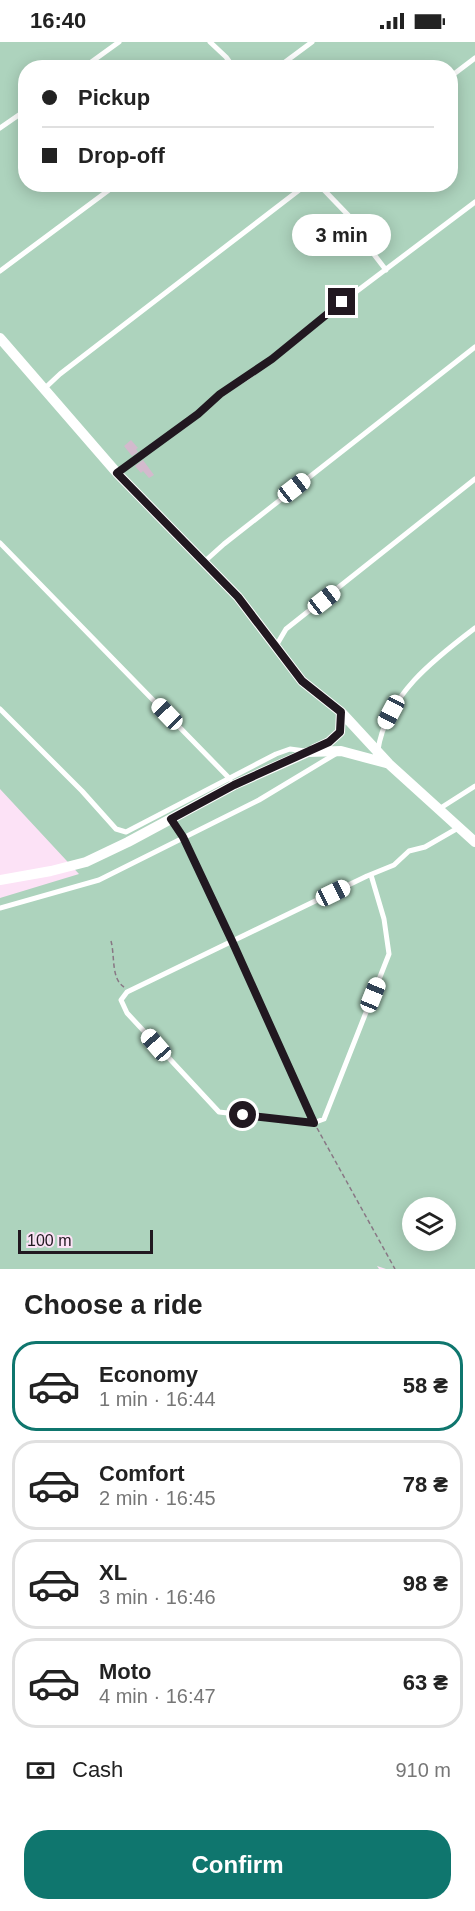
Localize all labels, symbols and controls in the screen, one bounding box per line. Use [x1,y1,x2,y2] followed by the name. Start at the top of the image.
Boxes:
[30,8,86,33] text: 16:40
[78,85,150,110] text: Pickup
[78,143,165,168] text: Drop-off
[292,215,392,257] callout: 3 min
[315,224,368,246] text: 3 min
[328,288,355,315] route end
[274,470,314,506] car
[304,582,344,618] car
[375,692,407,732] car
[148,695,186,733] car
[313,877,353,909] car
[358,975,388,1015] car
[137,1026,175,1064] car
[229,1101,256,1128] route start
[402,1197,456,1251] map controls
[402,1197,456,1251] button: layers
[18,1227,153,1254] scale bar
[27,1232,71,1249] text: 100 m
[24,1290,203,1320] text: Choose a ride
[27,1359,81,1413] icon: car
[99,1362,198,1387] text: Economy
[403,1373,448,1398] text: 58 ₴
[99,1388,216,1410] text: 1 min · 16:44
[27,1458,81,1512] icon: car
[99,1461,185,1486] text: Comfort
[403,1472,448,1497] text: 78 ₴
[99,1487,216,1509] text: 2 min · 16:45
[27,1557,81,1611] icon: car
[99,1560,127,1585] text: XL
[403,1571,448,1596] text: 98 ₴
[99,1586,216,1608] text: 3 min · 16:46
[27,1656,81,1710] icon: car
[99,1659,152,1684] text: Moto
[403,1670,448,1695] text: 63 ₴
[99,1685,216,1707] text: 4 min · 16:47
[24,1754,57,1787] icon: cash
[72,1757,123,1782] text: Cash
[395,1759,451,1781] text: 910 m
[24,1830,451,1899] button: Confirm

